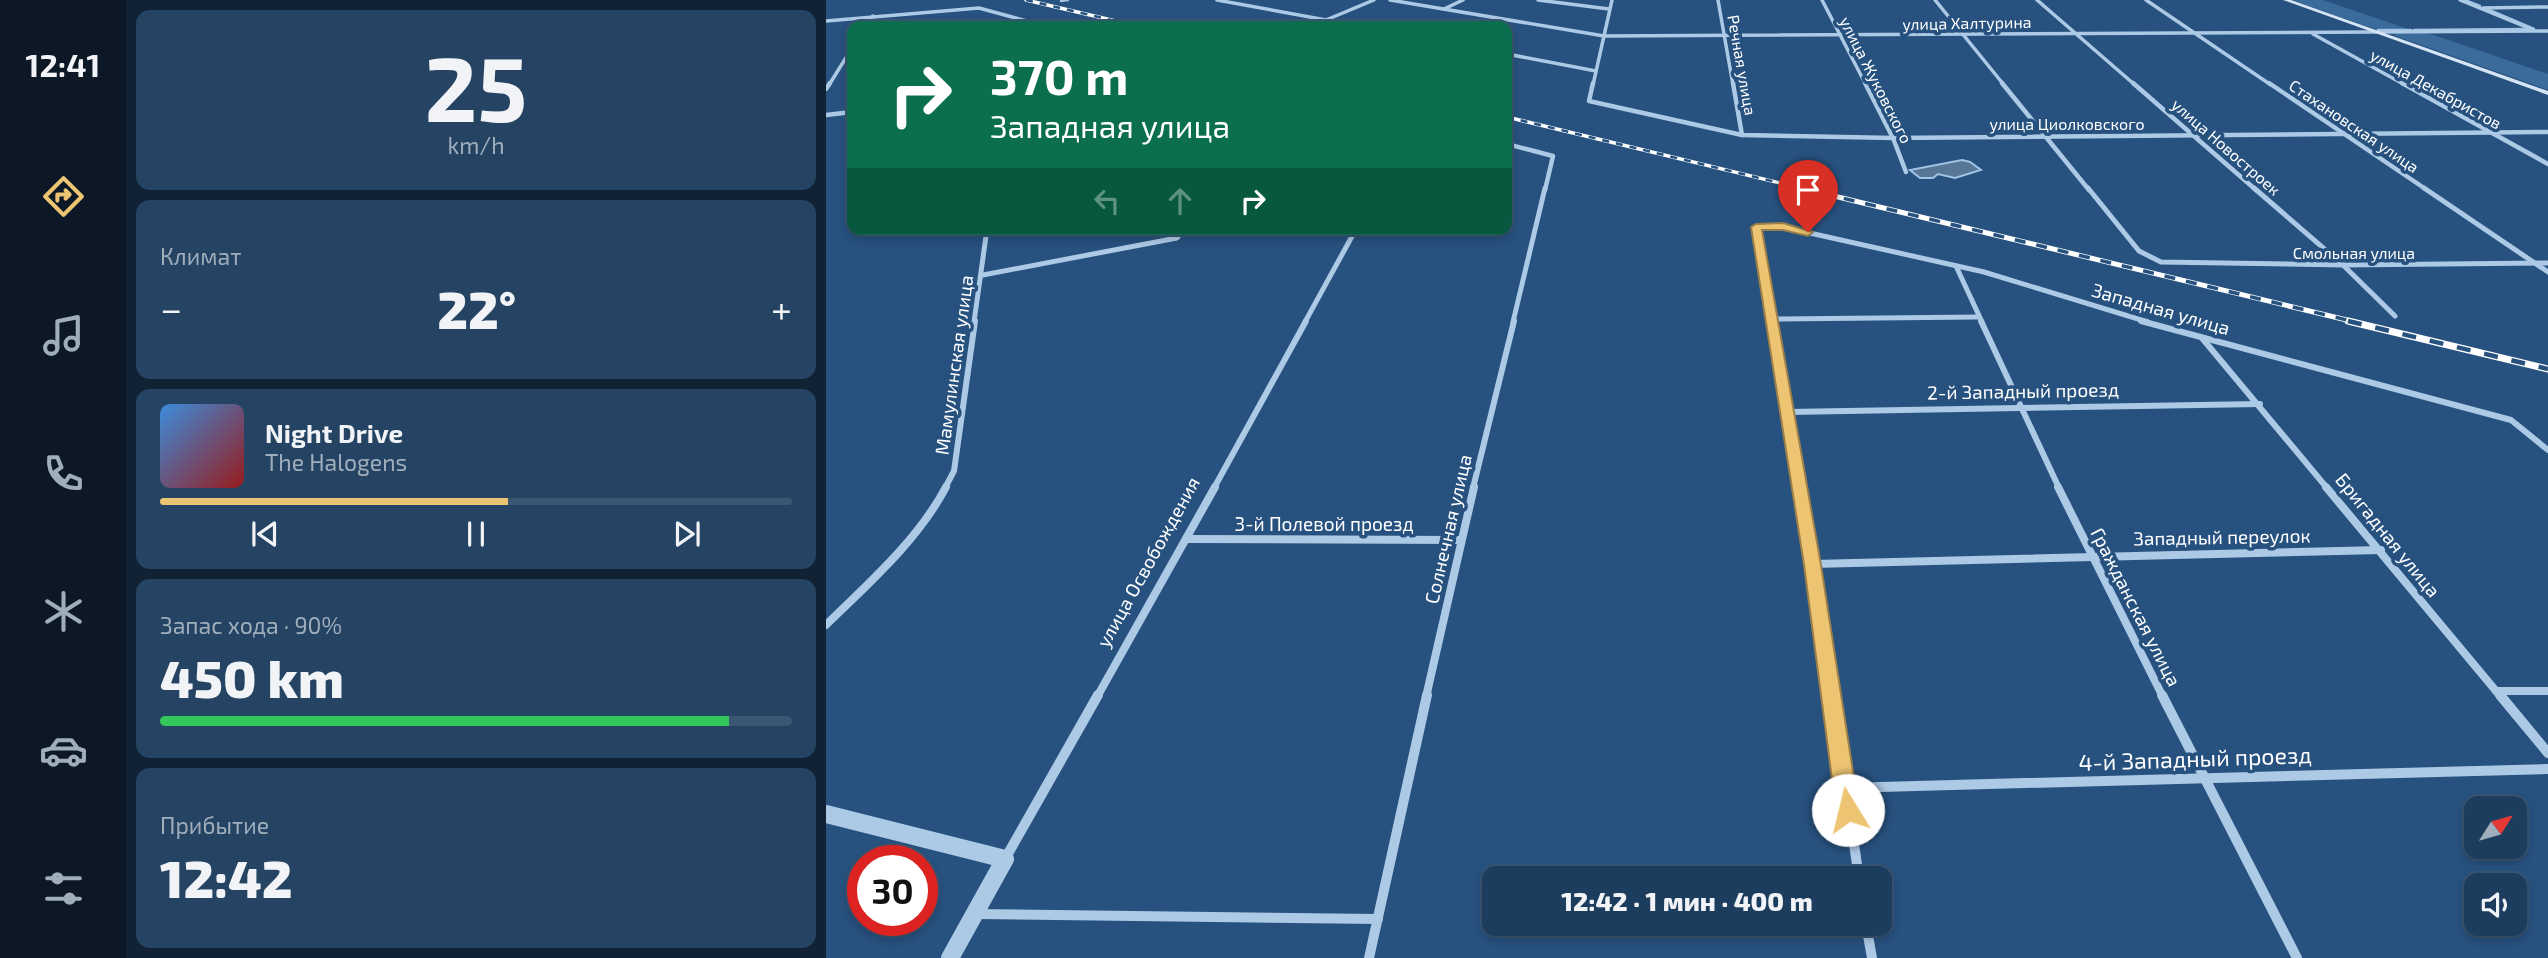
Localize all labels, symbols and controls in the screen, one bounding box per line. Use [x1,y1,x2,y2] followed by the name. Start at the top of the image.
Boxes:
[1902,12,2032,34] street label: улица Халтурина
[1723,13,1761,117] street label: Речная улица
[1835,13,1917,147] street label: улица Жуковского
[424,31,528,140] text: 25
[26,45,100,83] text: 12:41
[2367,45,2505,133] street label: улица Декабристов
[990,46,1128,105] text: 370 m
[875,49,966,140] icon: right
[2285,75,2423,177] street label: Стахановская улица
[2168,94,2285,200] street label: улица Новостроек
[990,106,1230,144] text: Западная улица
[1989,114,2145,134] street label: улица Циолковского
[447,131,505,159] text: km/h
[1778,160,1838,232] pin
[1789,171,1827,209] icon: arrive
[39,172,88,221] icon: directions
[1088,182,1126,220] icon: left
[1161,182,1199,220] icon: ahead
[1234,182,1272,220] icon: right
[160,242,241,270] text: Климат
[2293,243,2415,263] street label: Смольная улица
[929,274,979,456] street label: Мамулинская улица
[437,277,516,339] text: 22°
[2089,278,2233,340] street label: Западная улица
[160,285,182,331] text: −
[771,285,792,331] text: +
[39,311,88,360] icon: music
[1927,377,2119,404] street label: 2-й Западный проезд
[265,417,403,448] text: Night Drive
[265,448,407,476] text: The Halogens
[39,449,88,498] icon: phone
[1419,452,1477,606] street label: Солнечная улица
[2330,468,2446,602] street label: Бригадная улица
[1091,473,1205,651] street label: улица Освобождения
[1234,512,1414,535] street label: 3-й Полевой проезд
[246,515,284,553] icon: previous
[457,515,495,553] icon: pause
[668,515,706,553] icon: next
[2133,523,2311,551] street label: Западный переулок
[2086,524,2186,690] street label: Гражданская улица
[39,587,88,636] icon: climate
[160,611,342,639] text: Запас хода · 90%
[160,646,344,708] text: 450 km
[39,726,88,775] icon: car
[2078,740,2312,776] street label: 4-й Западный проезд
[1811,773,1885,847] position arrow
[2464,796,2527,859] north arrow
[2464,796,2527,936] map controls
[160,811,269,839] text: Прибытие
[847,845,938,936] speed limit sign: 30
[160,846,293,908] text: 12:42
[39,864,88,913] icon: filters
[2464,873,2527,936] button: sound
[1561,885,1813,916] text: 12:42 · 1 мин · 400 m

